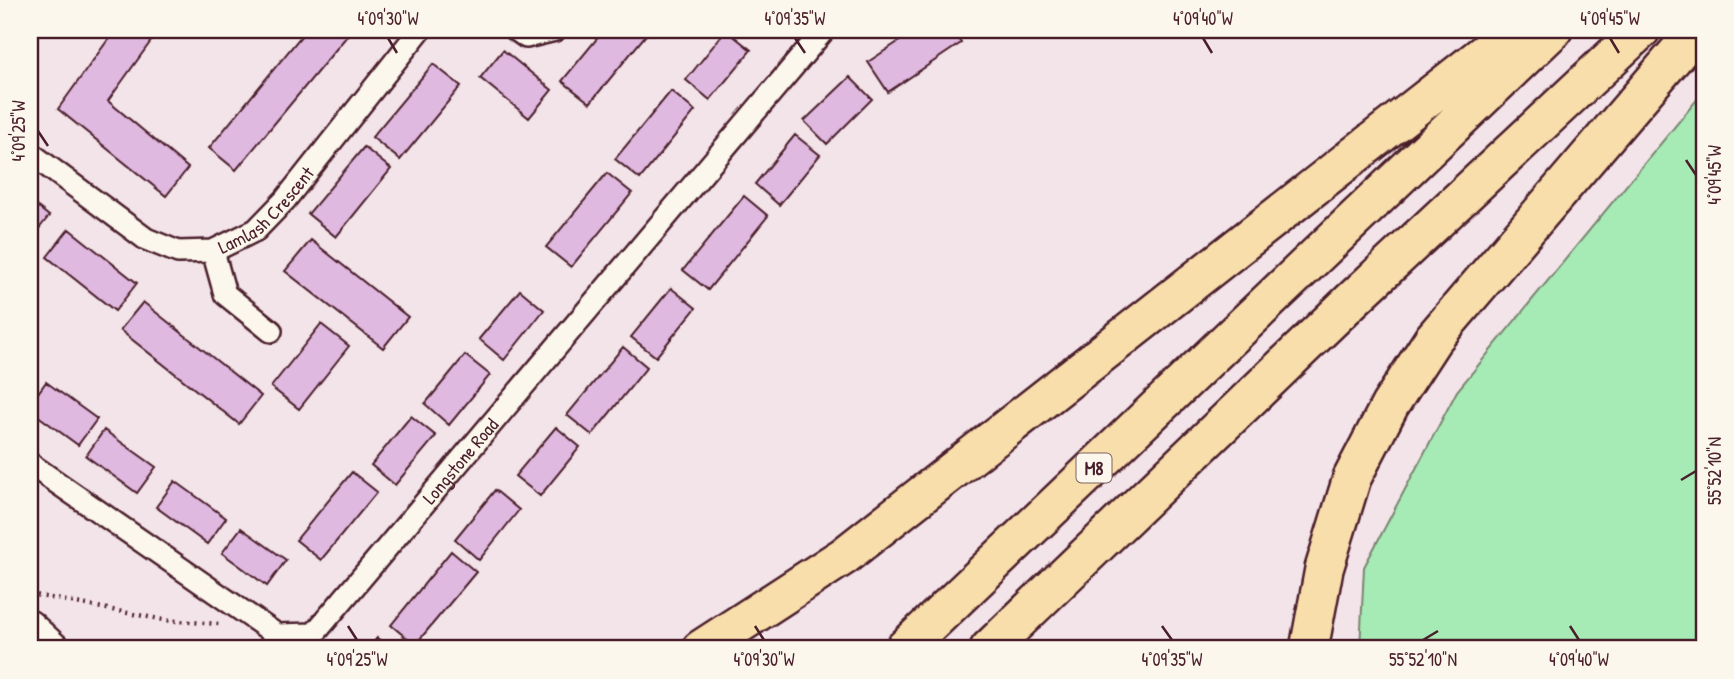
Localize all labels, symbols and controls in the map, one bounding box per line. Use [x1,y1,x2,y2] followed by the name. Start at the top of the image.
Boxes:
[357,6,419,31] text: 4°09'30"W
[765,6,825,31] text: 4°09'35"W
[1173,6,1233,31] text: 4°09'40"W
[1580,6,1640,31] text: 4°09'45"W
[6,100,31,162] text: 4°09'25"W
[1702,145,1727,205] text: 4°09'45"W
[213,161,320,260] street label: Lamlash Crescent
[416,412,504,509] street label: Longstone Road
[1702,437,1727,505] text: 55°52'10"N
[1076,454,1112,482] road number: M8
[326,647,388,672] text: 4°09'25"W
[733,647,795,672] text: 4°09'30"W
[1142,647,1202,672] text: 4°09'35"W
[1389,647,1457,672] text: 55°52'10"N
[1549,647,1609,672] text: 4°09'40"W

